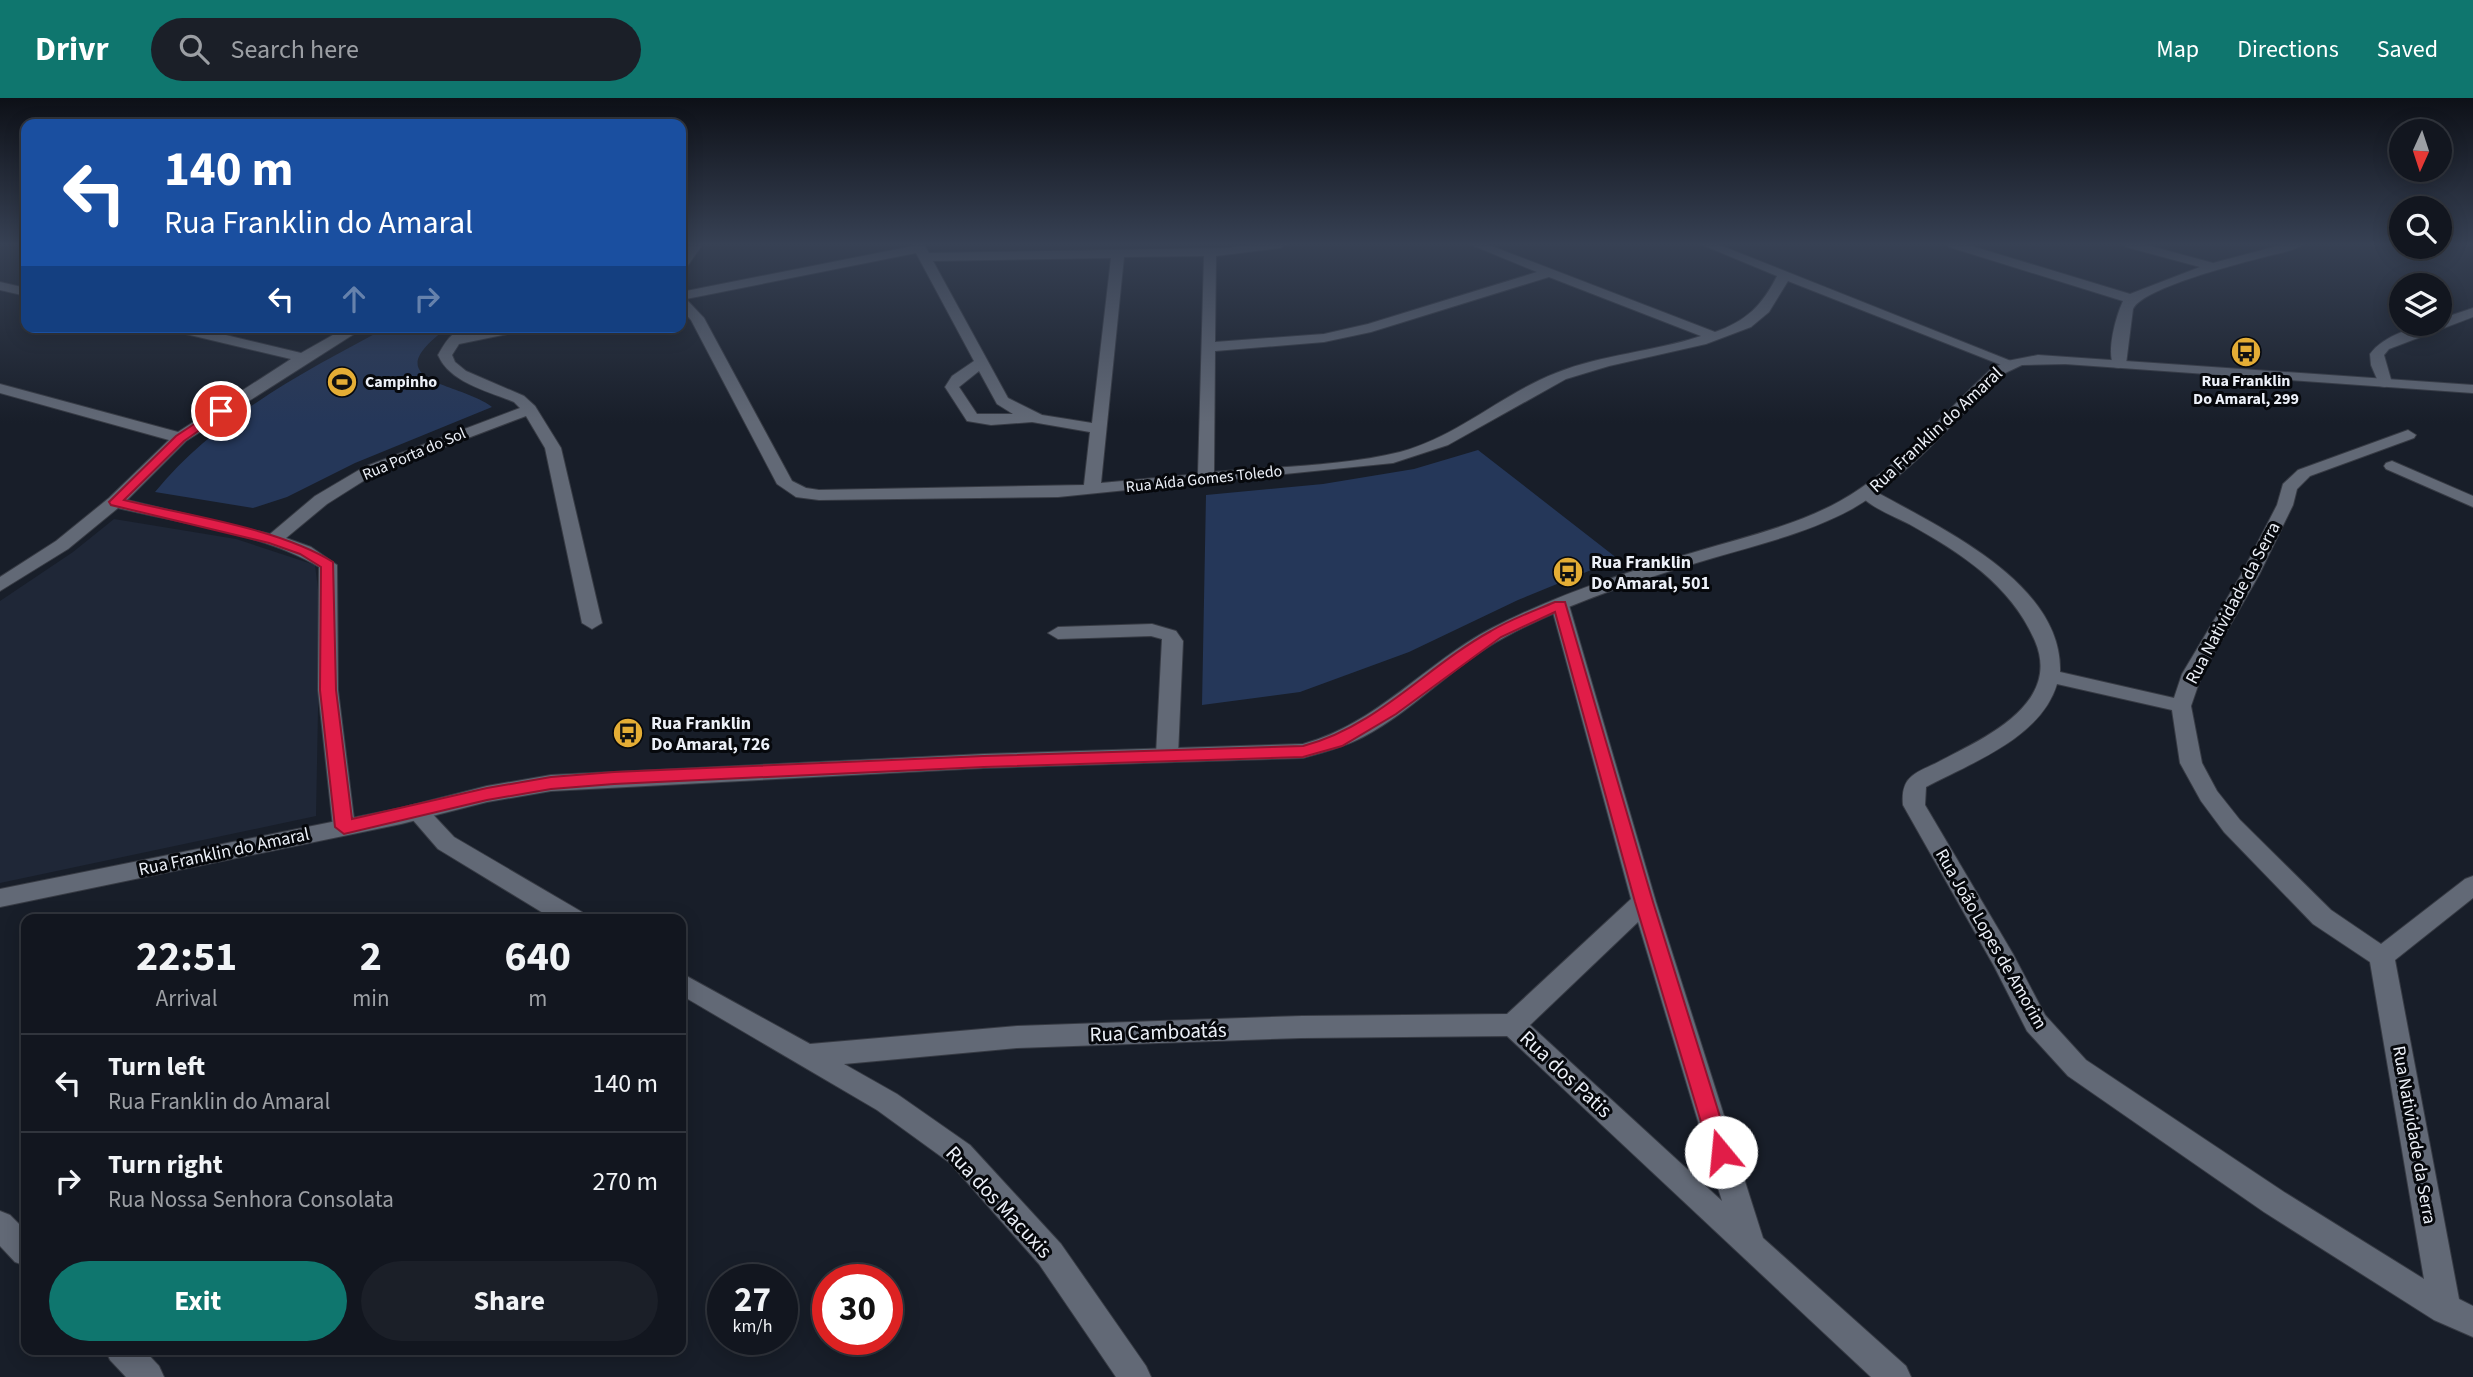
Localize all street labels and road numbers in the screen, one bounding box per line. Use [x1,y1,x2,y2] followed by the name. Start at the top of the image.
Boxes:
[1864,362,2008,498] street label: Rua Franklin do Amaral
[359,422,469,486] street label: Rua Porta do Sol
[1125,460,1283,498] street label: Rua Aída Gomes Toledo
[2180,517,2286,689] street label: Rua Natividade da Serra
[136,822,312,882] street label: Rua Franklin do Amaral
[1929,844,2053,1034] street label: Rua João Lopes de Amorim
[1089,1015,1227,1049] street label: Rua Camboatás
[1513,1023,1619,1125] street label: Rua dos Patis
[2386,1044,2442,1226] street label: Rua Natividade da Serra
[939,1139,1059,1265] street label: Rua dos Macuxis

